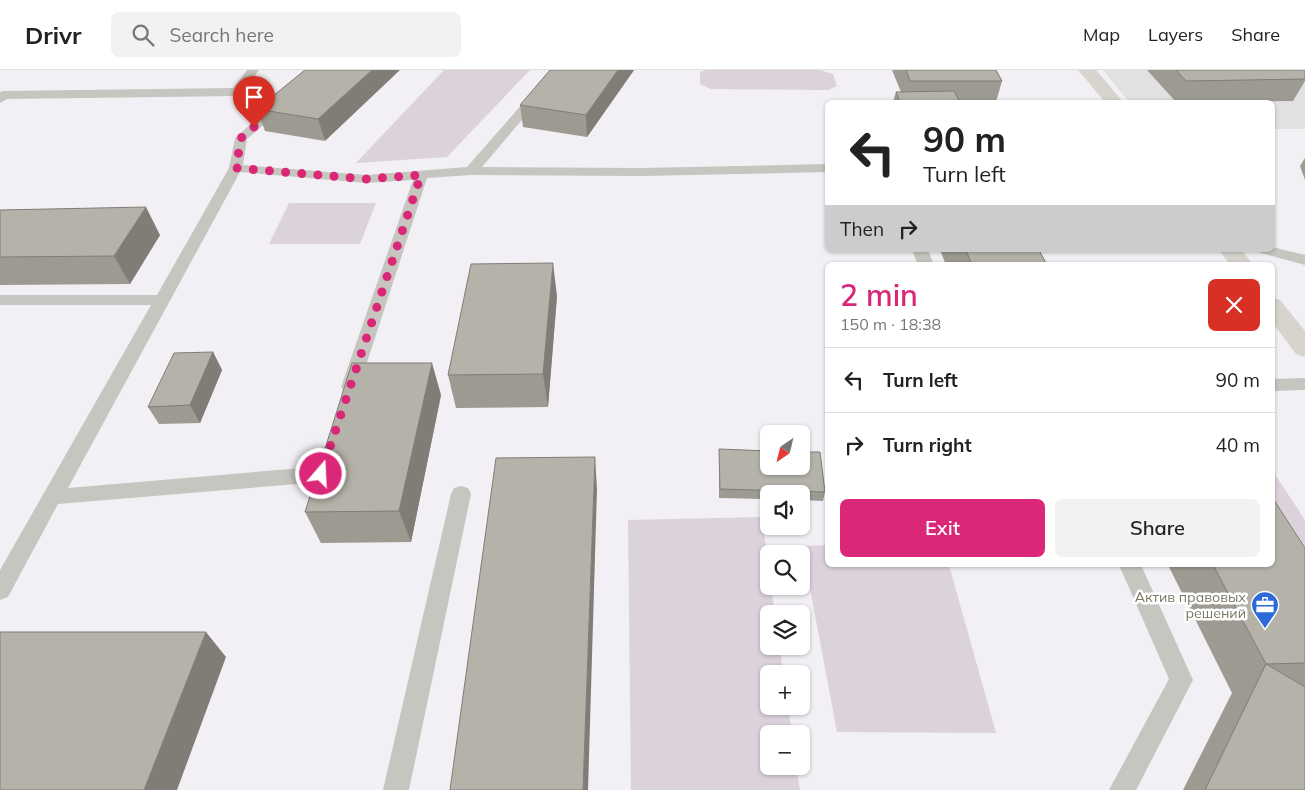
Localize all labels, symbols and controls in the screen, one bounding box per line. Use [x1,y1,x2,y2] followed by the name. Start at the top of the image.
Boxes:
[111,12,461,57] search box
[25,20,81,50] text: Drivr
[129,21,157,49] icon: search
[169,23,274,47] text: Search here
[1083,23,1120,46] text: Map
[1148,23,1203,46] text: Layers
[1231,23,1280,46] text: Share
[233,76,275,127] pin
[240,83,268,111] icon: arrive
[923,117,1006,161] text: 90 m
[840,120,905,185] icon: left
[923,160,1006,188] text: Turn left
[894,215,922,243] icon: right
[840,217,884,241] text: Then
[840,276,918,314] text: 2 min
[1208,279,1260,331] button: close
[840,314,941,334] text: 150 m · 18:38
[840,366,868,394] icon: left
[883,368,958,392] text: Turn left
[1216,368,1260,392] text: 90 m
[760,425,810,475] north arrow
[760,425,810,775] map controls
[840,431,868,459] icon: right
[883,433,972,457] text: Turn right
[1216,433,1260,457] text: 40 m
[294,447,346,499] position arrow
[760,485,810,535] button: sound
[840,499,1045,557] button: Exit
[1055,499,1260,557] button: Share
[760,545,810,595] button: search
[1135,588,1246,622] place label: Актив правовых решений
[1250,590,1280,629] office icon: Актив правовых решений
[760,605,810,655] button: layers
[760,665,810,715] button: +
[760,725,810,775] button: −

